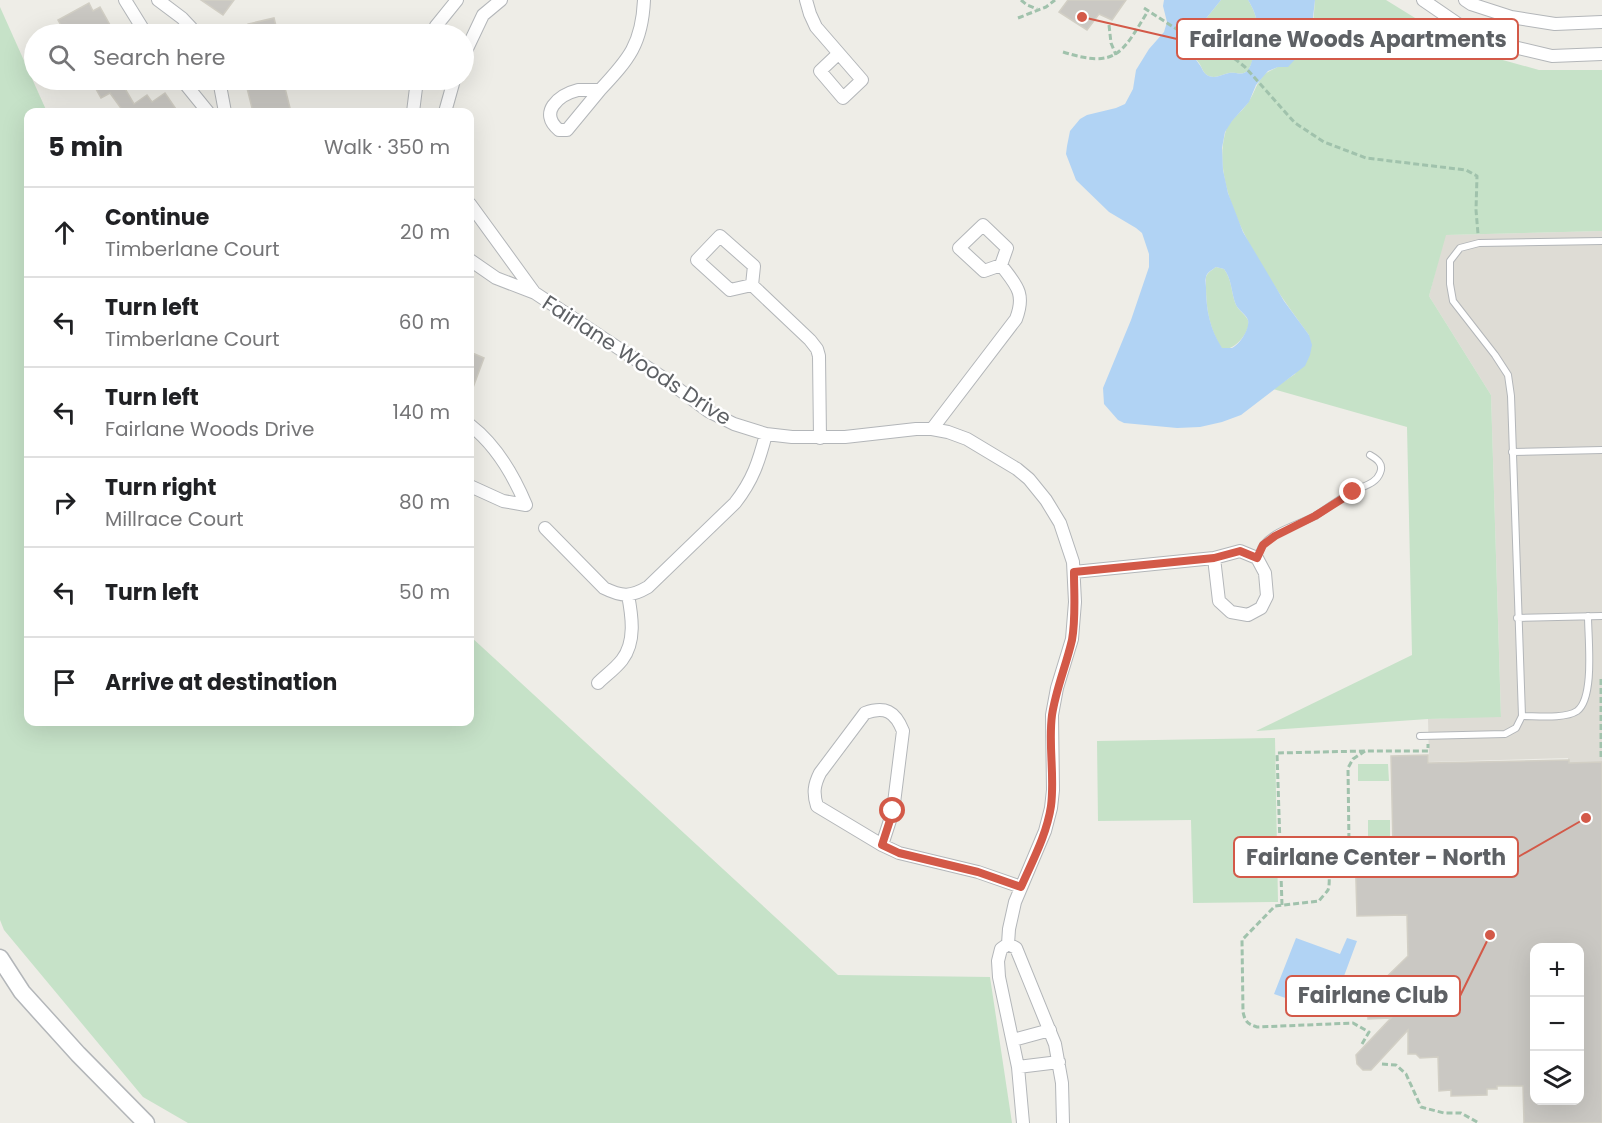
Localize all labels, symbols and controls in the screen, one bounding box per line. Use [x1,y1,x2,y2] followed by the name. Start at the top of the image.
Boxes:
[1177,19,1518,59] callout: Fairlane Woods Apartments
[24,24,474,90] search box
[1189,24,1507,55] text: Fairlane Woods Apartments
[45,41,78,74] icon: search
[93,42,226,73] text: Search here
[48,129,123,165] text: 5 min
[324,133,450,161] text: Walk · 350 m
[105,202,209,233] text: Continue
[48,216,81,249] icon: ahead
[400,218,450,246] text: 20 m
[105,235,279,263] text: Timberlane Court
[537,288,737,432] street label: Fairlane Woods Drive
[105,292,199,323] text: Turn left
[48,306,81,339] icon: left
[399,308,450,336] text: 60 m
[105,325,279,353] text: Timberlane Court
[105,382,199,413] text: Turn left
[48,396,81,429] icon: left
[393,398,450,426] text: 140 m
[105,415,315,443] text: Fairlane Woods Drive
[105,472,216,503] text: Turn right
[1339,478,1365,504] route end
[48,486,81,519] icon: right
[399,488,450,516] text: 80 m
[105,505,244,533] text: Millrace Court
[48,576,81,609] icon: left
[105,577,199,608] text: Turn left
[399,578,450,606] text: 50 m
[48,666,81,699] icon: arrive
[105,667,337,698] text: Arrive at destination
[879,797,905,823] route start
[1234,837,1518,877] callout: Fairlane Center - North
[1246,842,1506,873] text: Fairlane Center - North
[1530,943,1584,1105] map controls
[1530,943,1584,997] button: +
[1286,976,1460,1016] callout: Fairlane Club
[1298,980,1448,1011] text: Fairlane Club
[1530,997,1584,1051] button: −
[1530,1051,1584,1105] button: layers

